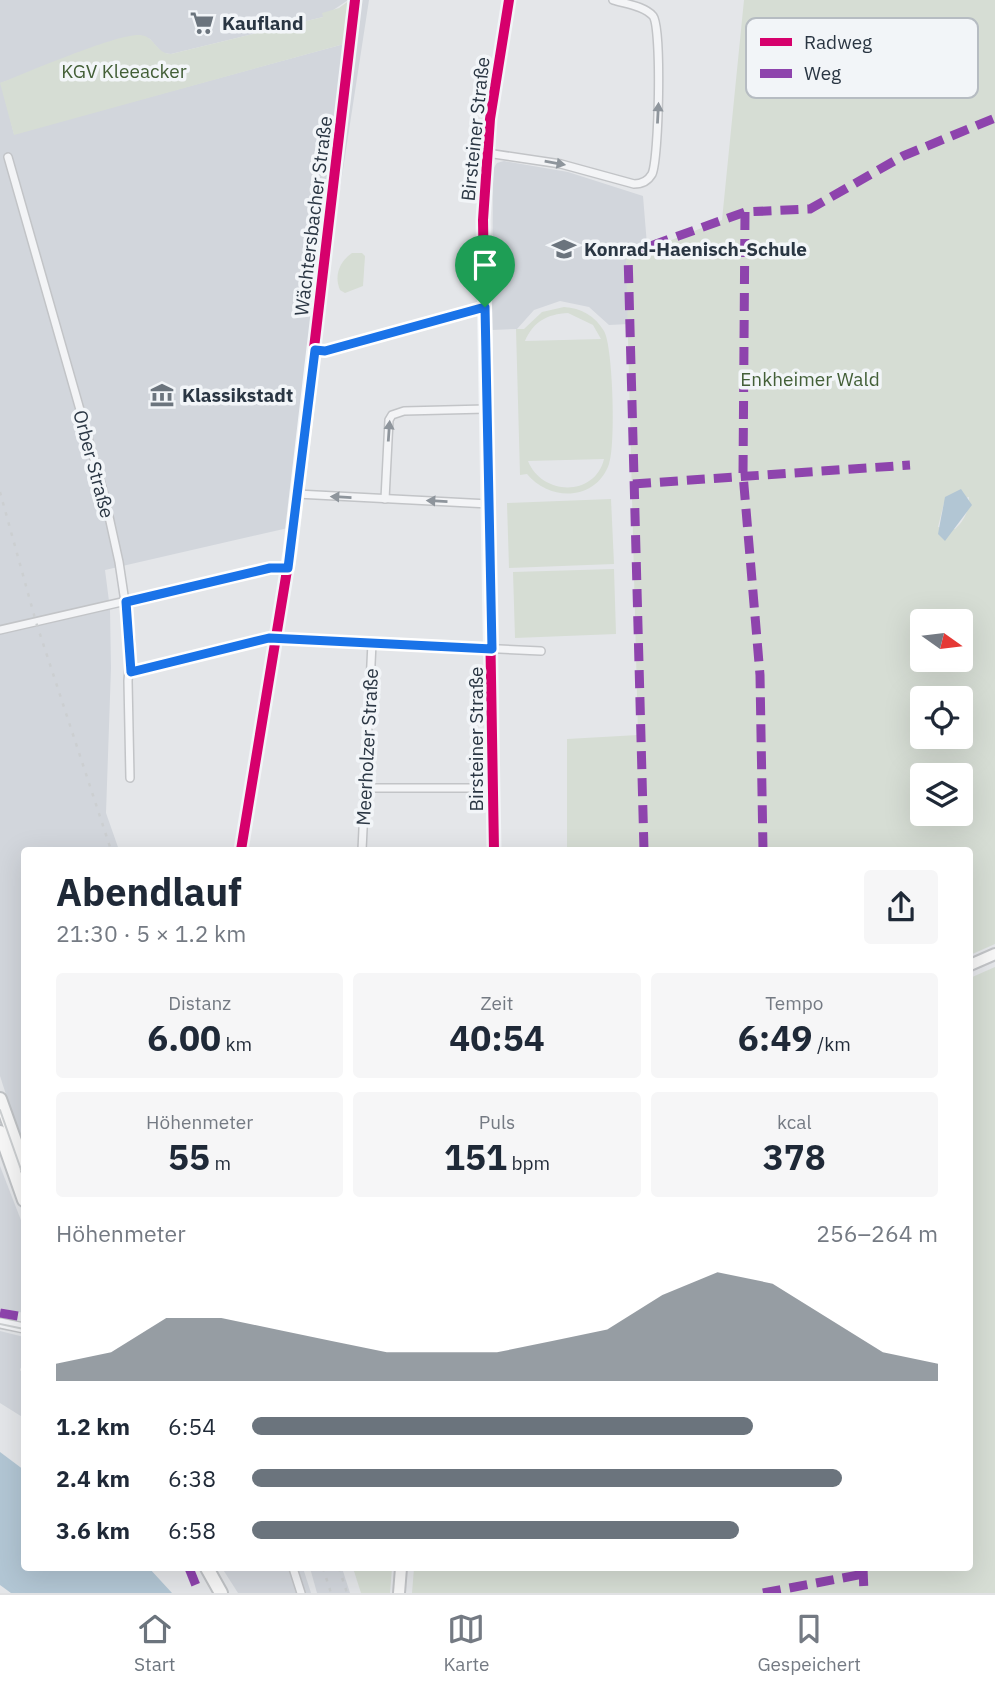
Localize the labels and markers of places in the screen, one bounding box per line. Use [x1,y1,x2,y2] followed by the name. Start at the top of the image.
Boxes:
[188,9,216,37] supermarket icon: Kaufland
[222,11,303,35] place label: Kaufland
[455,235,515,307] pin
[550,235,578,263] school or university icon: Konrad-Haenisch-Schule
[584,237,807,261] place label: Konrad-Haenisch-Schule
[148,381,176,409] museum icon: Klassikstadt
[182,383,293,407] place label: Klassikstadt

